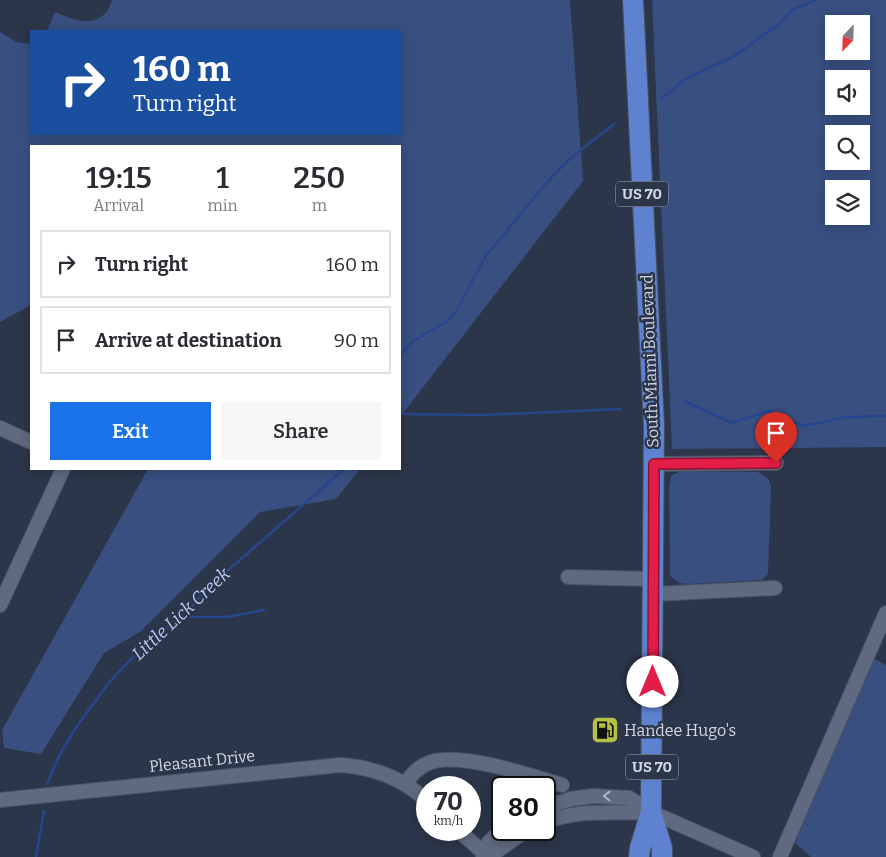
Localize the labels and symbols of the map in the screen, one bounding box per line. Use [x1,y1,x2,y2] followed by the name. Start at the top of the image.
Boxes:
[825,15,870,60] north arrow
[616,182,668,206] road number: US 70
[637,273,663,448] street label: South Miami Boulevard
[755,412,797,463] pin
[127,563,235,665] water label: Little Lick Creek
[626,655,678,707] position arrow
[590,715,620,745] fuel station icon: Handee Hugo's
[624,721,736,740] place label: Handee Hugo's
[148,746,256,776] street label: Pleasant Drive
[626,754,678,780] road number: US 70
[491,776,556,841] speed limit sign: 80
[602,791,610,802] one-way arrow

